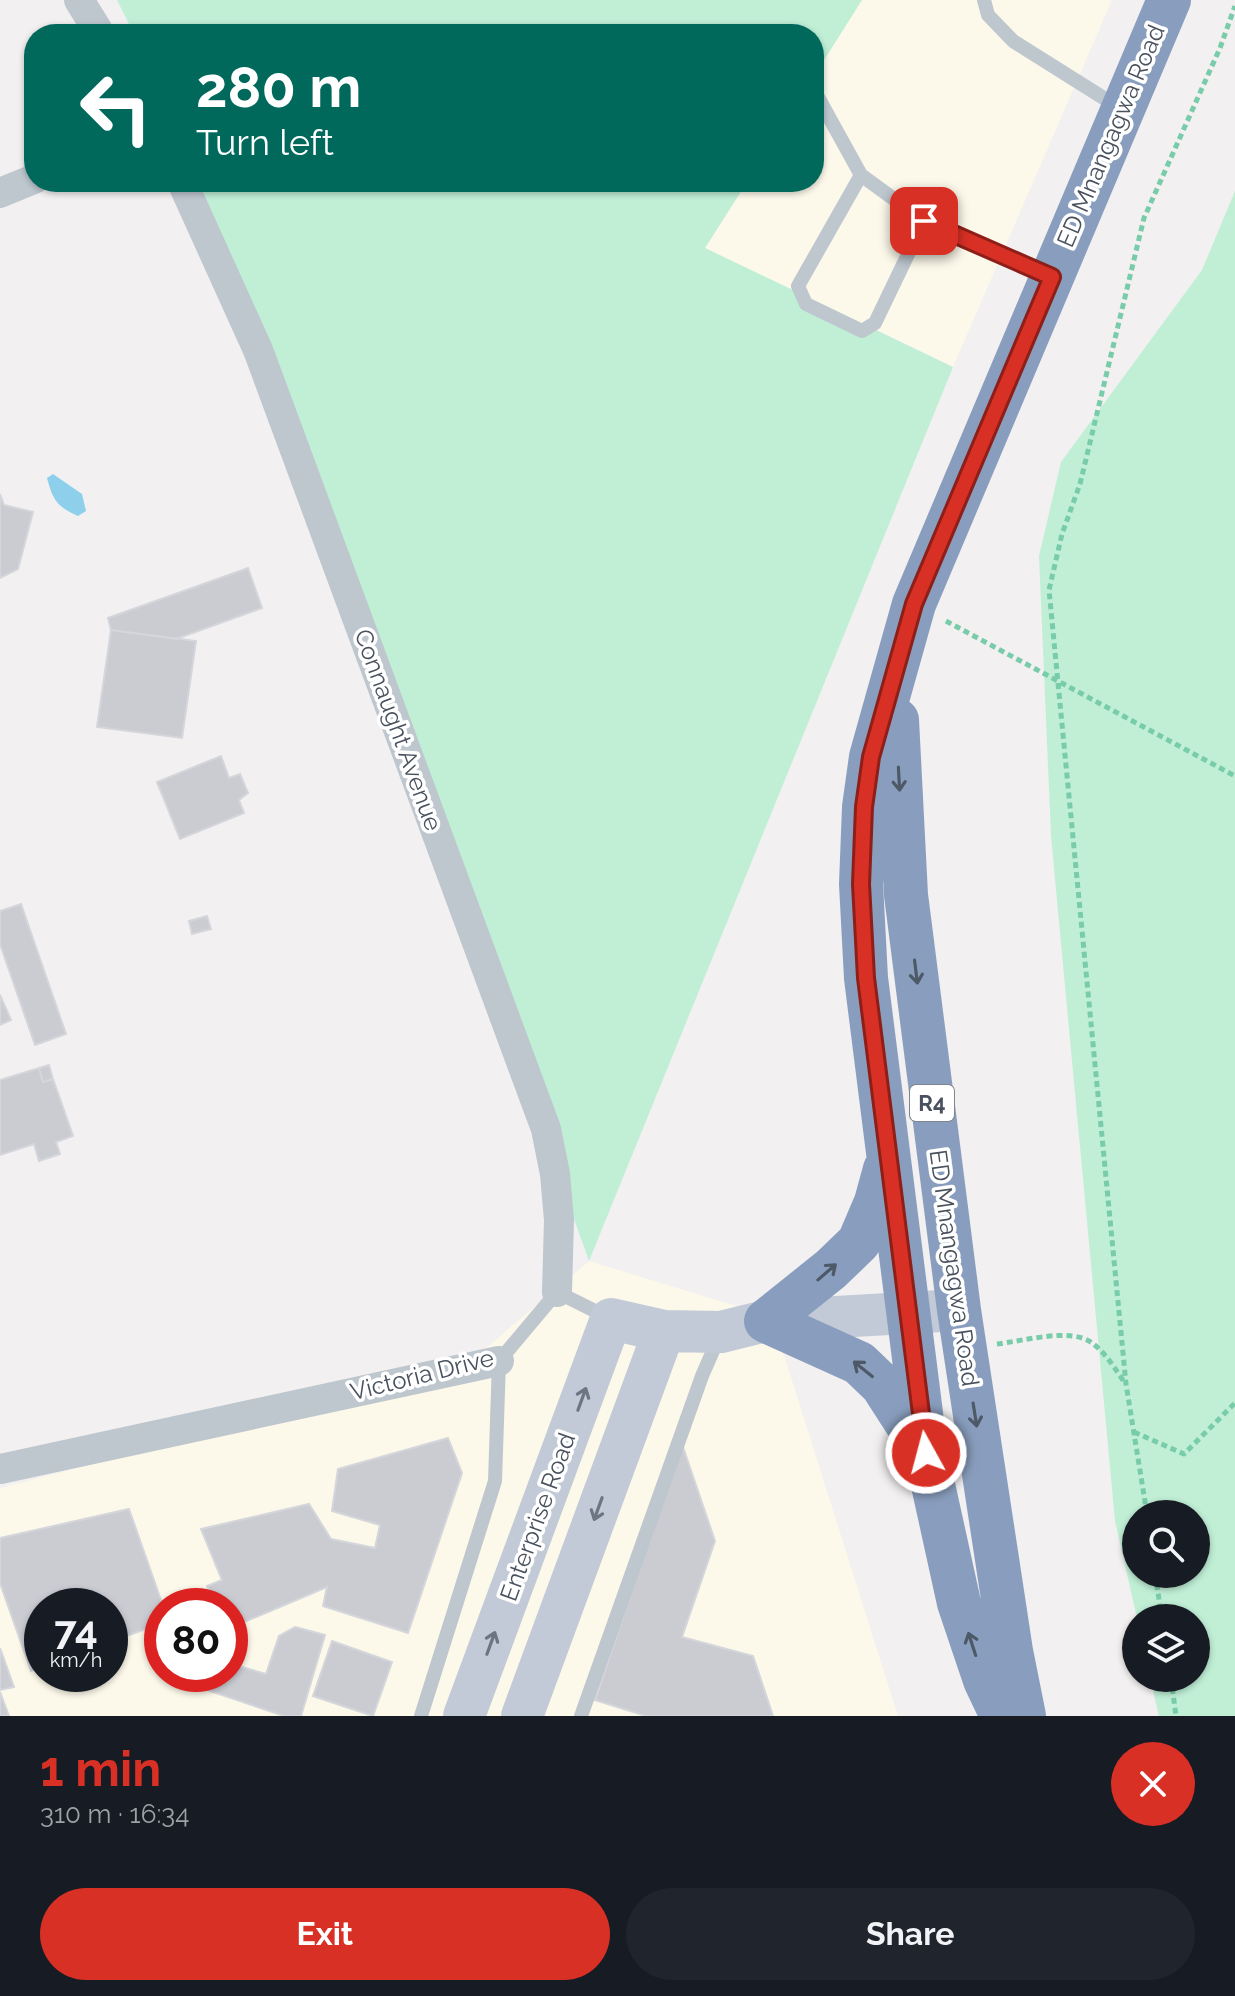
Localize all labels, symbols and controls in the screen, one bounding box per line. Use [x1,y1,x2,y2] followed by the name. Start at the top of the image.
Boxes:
[1051,20,1171,251] street label: ED Mnangagwa Road
[196,54,361,120] text: 280 m
[64,56,168,160] icon: left
[196,121,334,163] text: Turn left
[890,187,958,255] pin
[902,199,946,243] icon: arrive
[349,625,448,835] street label: Connaught Avenue
[892,765,907,792] one-way arrow
[909,959,924,984] one-way arrow
[910,1085,954,1121] road number: R4
[924,1148,985,1388] street label: ED Mnangagwa Road
[816,1263,837,1281] one-way arrow
[347,1343,497,1406] street label: Victoria Drive
[853,1360,874,1377] one-way arrow
[576,1387,590,1412] one-way arrow
[968,1402,983,1427] one-way arrow
[884,1411,968,1495] position arrow
[494,1429,581,1605] street label: Enterprise Road
[590,1497,604,1521] one-way arrow
[1122,1500,1210,1692] map controls
[1122,1500,1210,1588] button: search
[144,1588,248,1692] speed limit sign: 80
[1122,1604,1210,1692] button: layers
[54,1606,98,1653] text: 74
[485,1631,499,1656] one-way arrow
[964,1632,979,1657] one-way arrow
[50,1648,102,1672] text: km/h
[40,1741,161,1797] text: 1 min
[1111,1742,1195,1826] button: close
[40,1799,189,1829] text: 310 m · 16:34
[40,1888,610,1980] button: Exit
[626,1888,1195,1980] button: Share

